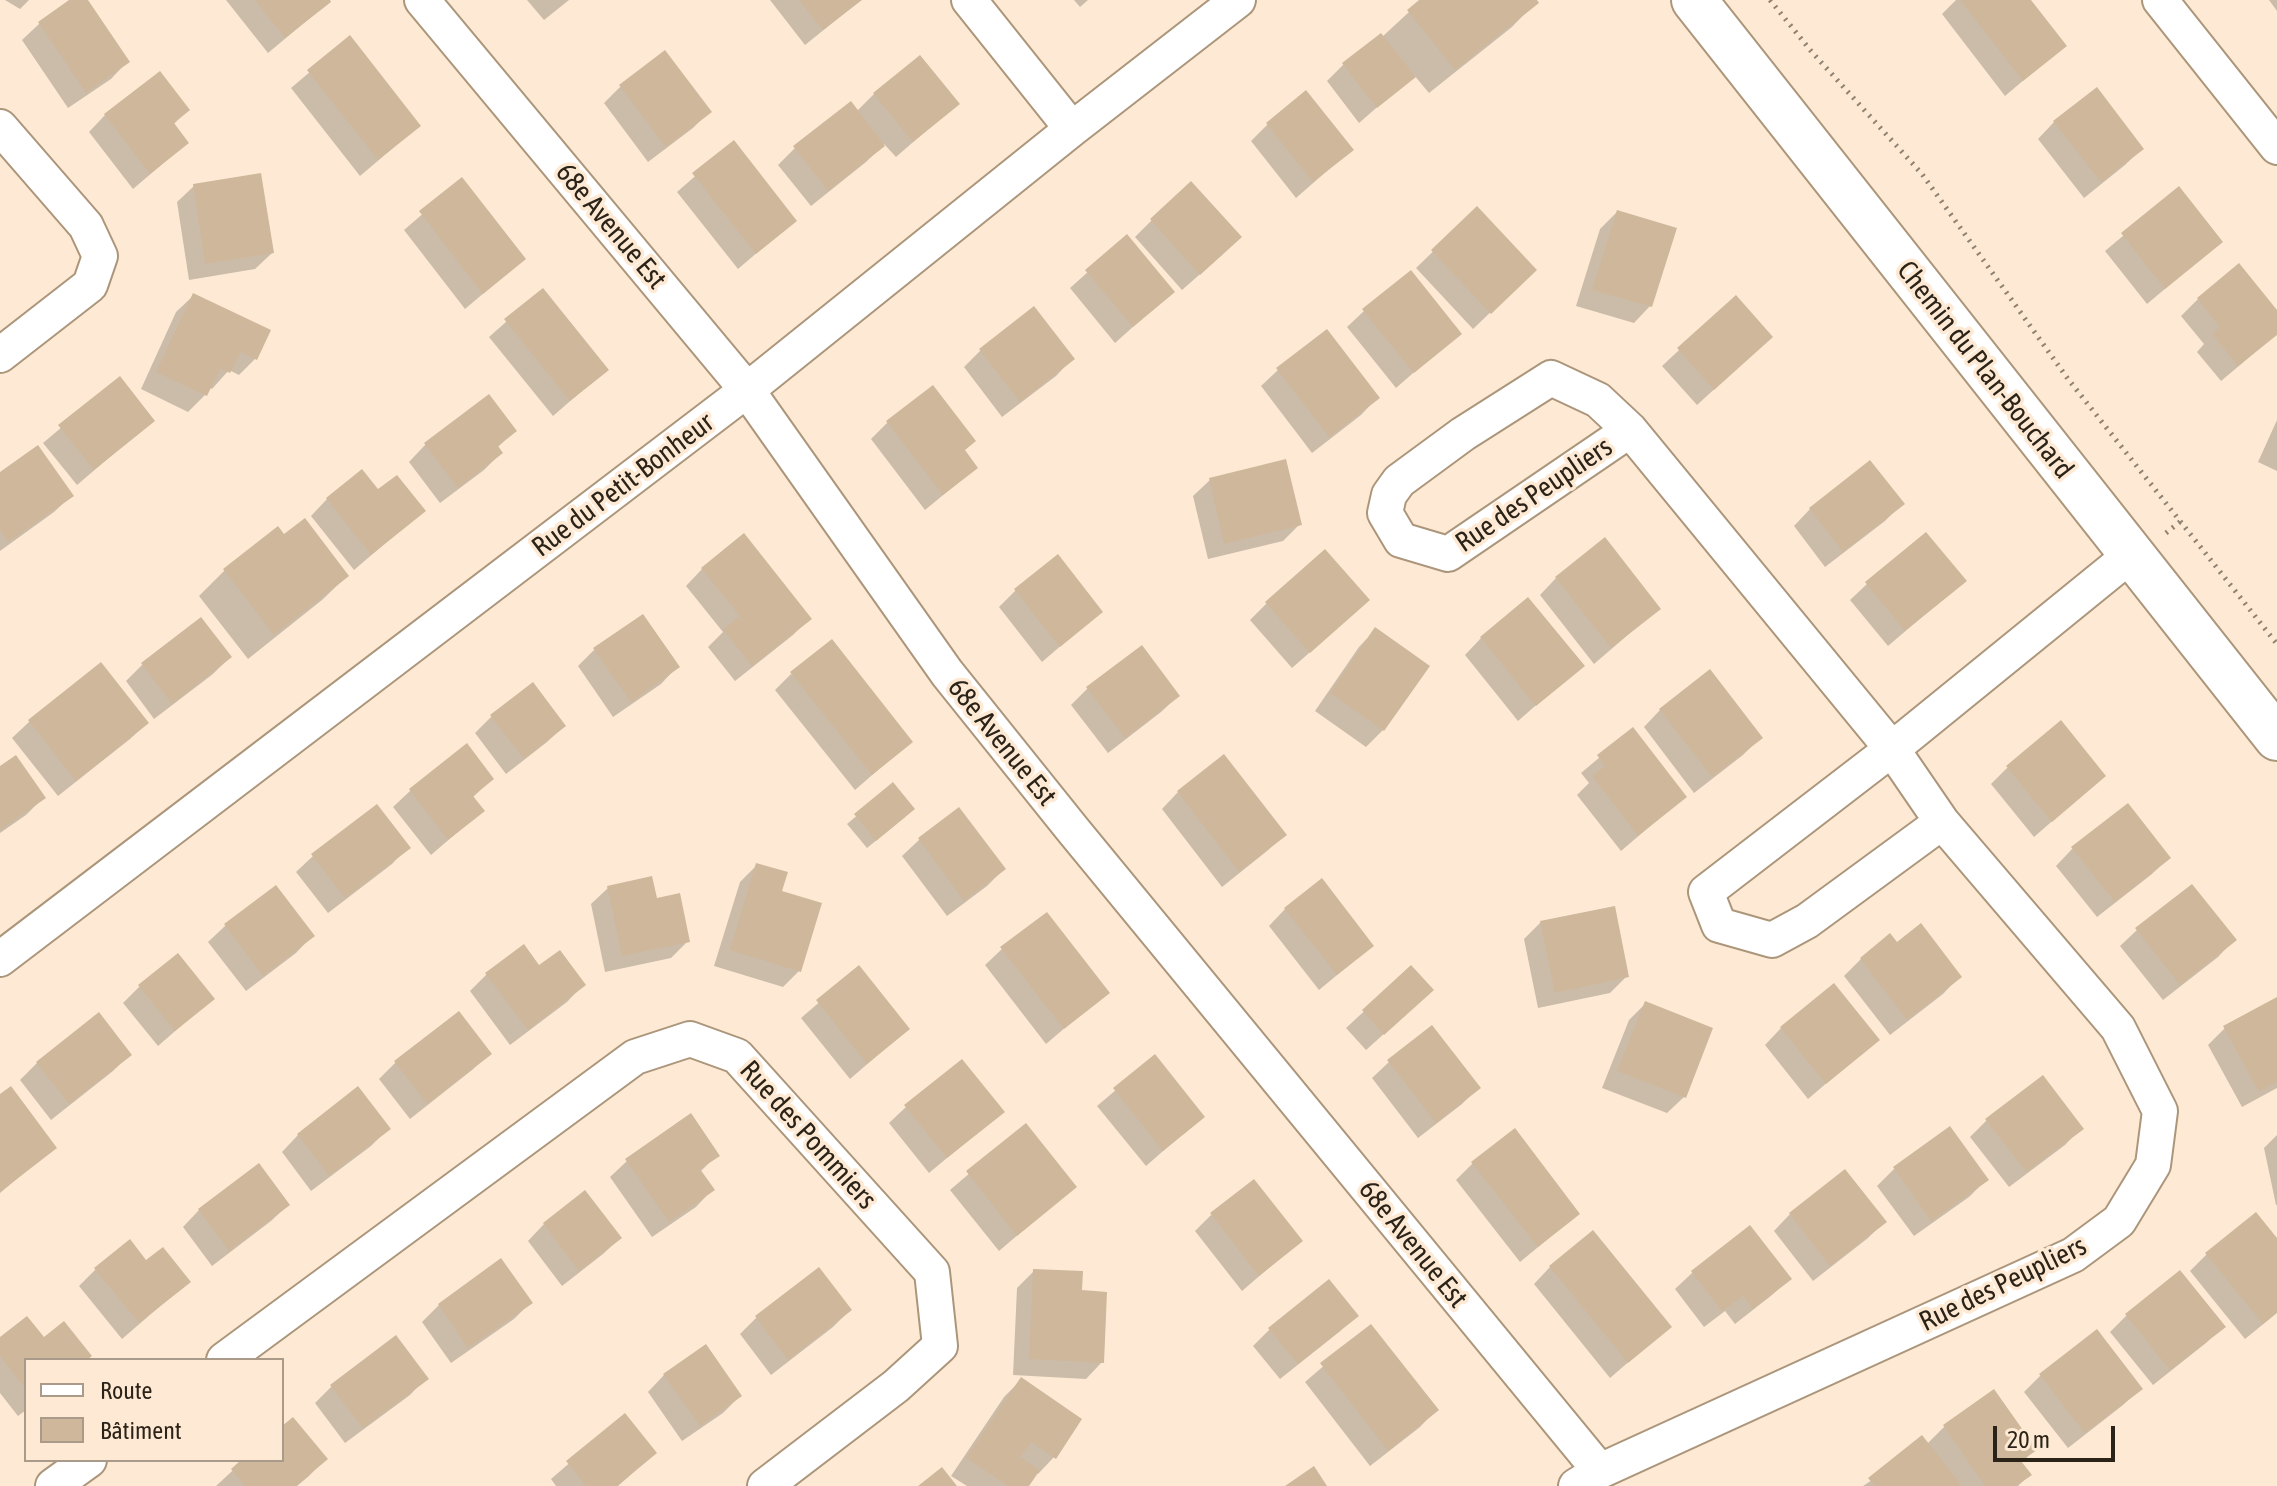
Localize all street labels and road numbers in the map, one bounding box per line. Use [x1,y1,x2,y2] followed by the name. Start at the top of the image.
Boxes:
[549,156,673,296] street label: 68e Avenue Est
[1890,255,2080,485] street label: Chemin du Plan-Bouchard
[526,406,720,564] street label: Rue du Petit-Bonheur
[1449,430,1619,560] street label: Rue des Peupliers
[940,672,1064,812] street label: 68e Avenue Est
[733,1054,883,1216] street label: Rue des Pommiers
[1351,1174,1475,1314] street label: 68e Avenue Est
[1914,1229,2092,1339] street label: Rue des Peupliers

